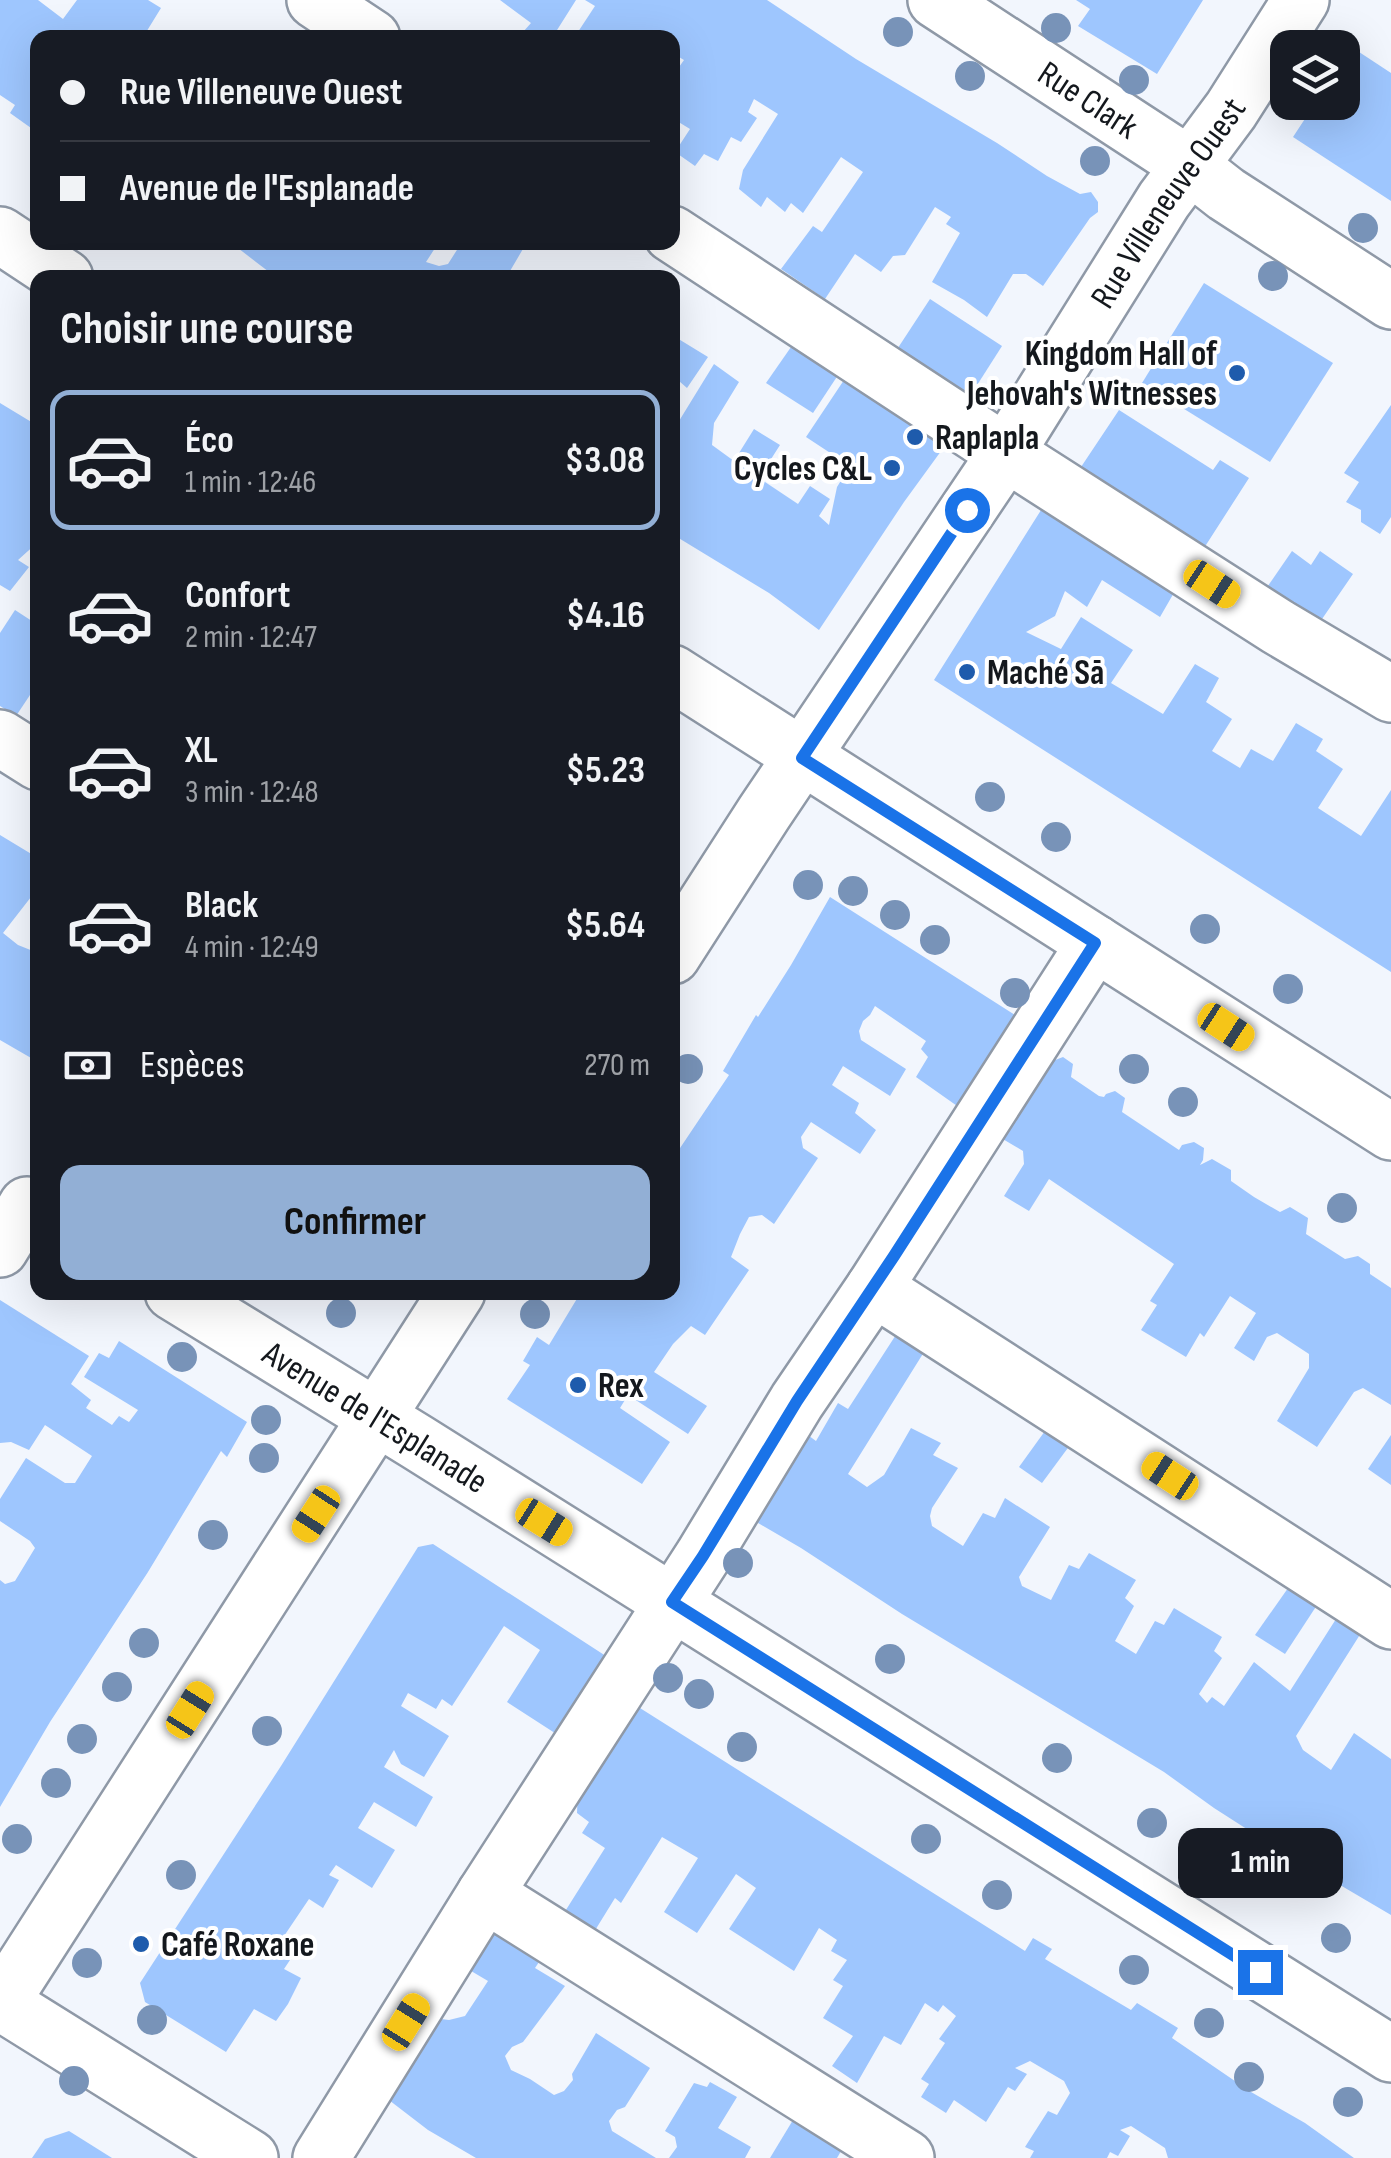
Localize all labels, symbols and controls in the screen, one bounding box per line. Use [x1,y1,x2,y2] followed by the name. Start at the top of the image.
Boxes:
[1270,30,1360,120] map controls
[1270,30,1360,120] button: layers
[1029,52,1146,149] street label: Rue Clark
[120,70,402,115] text: Rue Villeneuve Ouest
[1082,90,1256,316] street label: Rue Villeneuve Ouest
[120,166,414,211] text: Avenue de l'Esplanade
[60,302,353,357] text: Choisir une course
[966,333,1218,416] place label: Kingdom Hall of Jehovah's Witnesses
[1226,362,1248,384] marker: Kingdom Hall of Jehovah's Witnesses
[65,415,155,505] icon: car
[935,417,1039,460] place label: Raplapla
[185,418,234,463] text: Éco
[904,426,926,448] marker: Raplapla
[565,438,645,483] text: $3.08
[734,448,872,491] place label: Cycles C&L
[881,457,903,479] marker: Cycles C&L
[185,463,316,502] text: 1 min · 12:46
[945,488,990,533] route start
[1179,555,1245,613] car
[65,570,155,660] icon: car
[185,573,290,618] text: Confort
[566,593,645,638] text: $4.16
[185,618,317,657] text: 2 min · 12:47
[987,652,1104,695] place label: Maché Sā
[956,661,978,683] marker: Maché Sā
[65,725,155,815] icon: car
[185,728,218,773] text: XL
[566,748,645,793] text: $5.23
[185,773,319,812] text: 3 min · 12:48
[65,880,155,970] icon: car
[185,883,258,928] text: Black
[565,903,645,948] text: $5.64
[185,928,319,967] text: 4 min · 12:49
[1193,998,1259,1056] car
[60,1038,115,1093] icon: cash
[140,1043,244,1088] text: Espèces
[584,1046,650,1085] text: 270 m
[60,1165,650,1280] button: Confirmer
[254,1332,495,1504] street label: Avenue de l'Esplanade
[598,1365,644,1408] place label: Rex
[567,1374,589,1396] marker: Rex
[1137,1447,1203,1505] car
[287,1481,345,1547] car
[511,1493,577,1551] car
[161,1677,219,1743] car
[1178,1827,1342,1897] callout: 1 min
[1231,1843,1290,1882] text: 1 min
[161,1924,314,1967] place label: Café Roxane
[130,1933,152,1955] marker: Café Roxane
[1238,1950,1283,1995] route end
[377,1989,435,2055] car

